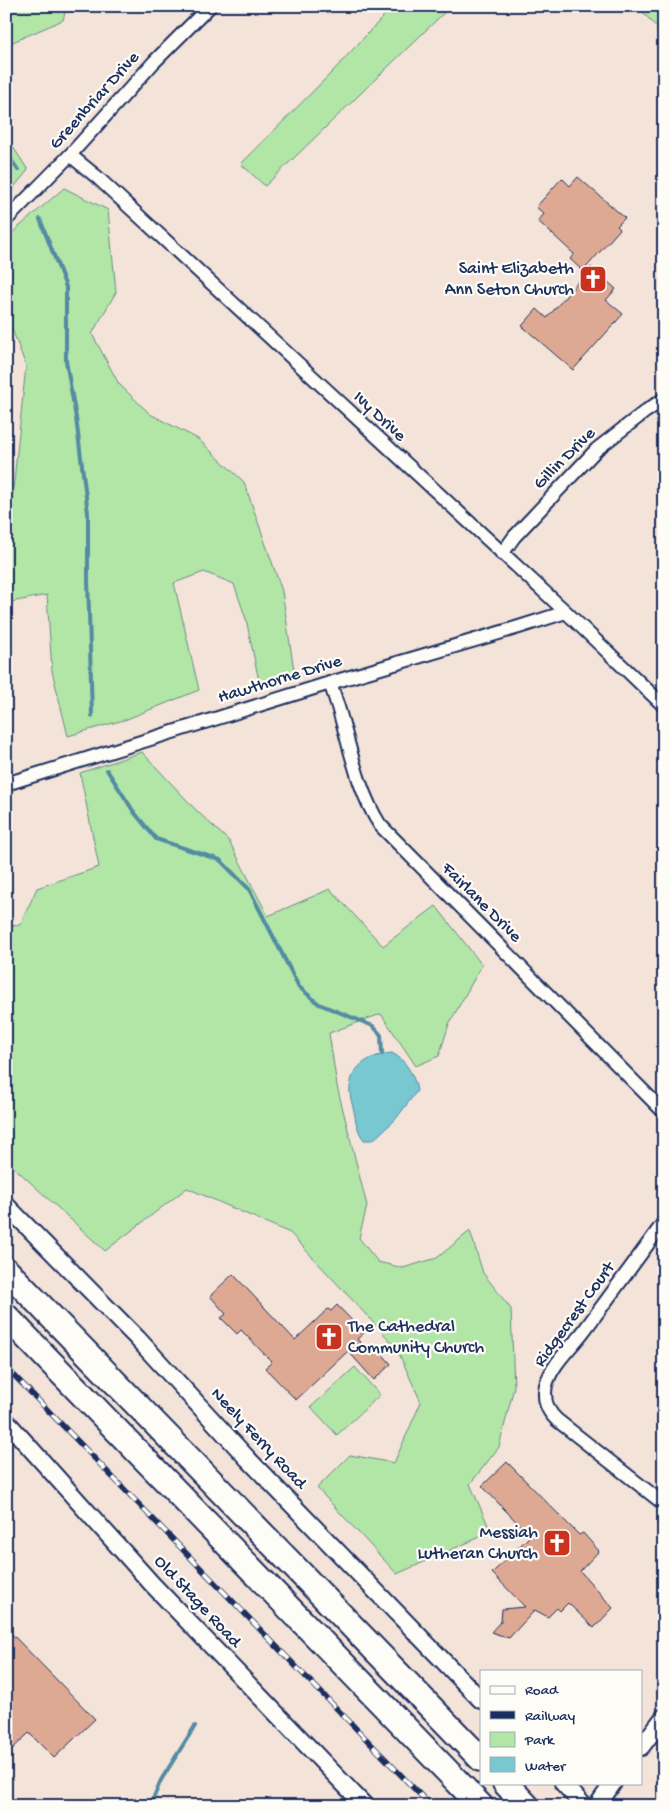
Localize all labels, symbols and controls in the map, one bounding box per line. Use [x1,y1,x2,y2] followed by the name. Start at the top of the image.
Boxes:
[46,47,145,154] street label: Greenbriar Drive
[445,259,574,301] place label: Saint Elizabeth Ann Seton Church
[578,264,608,294] church icon: Saint Elizabeth Ann Seton Church
[348,387,410,447] street label: Ivy Drive
[530,423,601,494] street label: Gillin Drive
[216,651,345,709] street label: Hawthorne Drive
[436,858,526,948] street label: Fairlane Drive
[530,1257,621,1372] street label: Ridgecrest Court
[347,1317,484,1359] place label: The Cathedral Community Church
[314,1322,344,1352] church icon: The Cathedral Community Church
[206,1384,311,1495] street label: Neely Ferry Road
[417,1523,538,1565] place label: Messiah Lutheran Church
[542,1528,572,1558] church icon: Messiah Lutheran Church
[149,1552,246,1654] street label: Old Stage Road
[480,1670,642,1784] legend
[525,1682,559,1700] text: Road
[525,1708,576,1726] text: Railway
[524,1732,555,1750] text: Park
[525,1758,567,1776] text: Water

